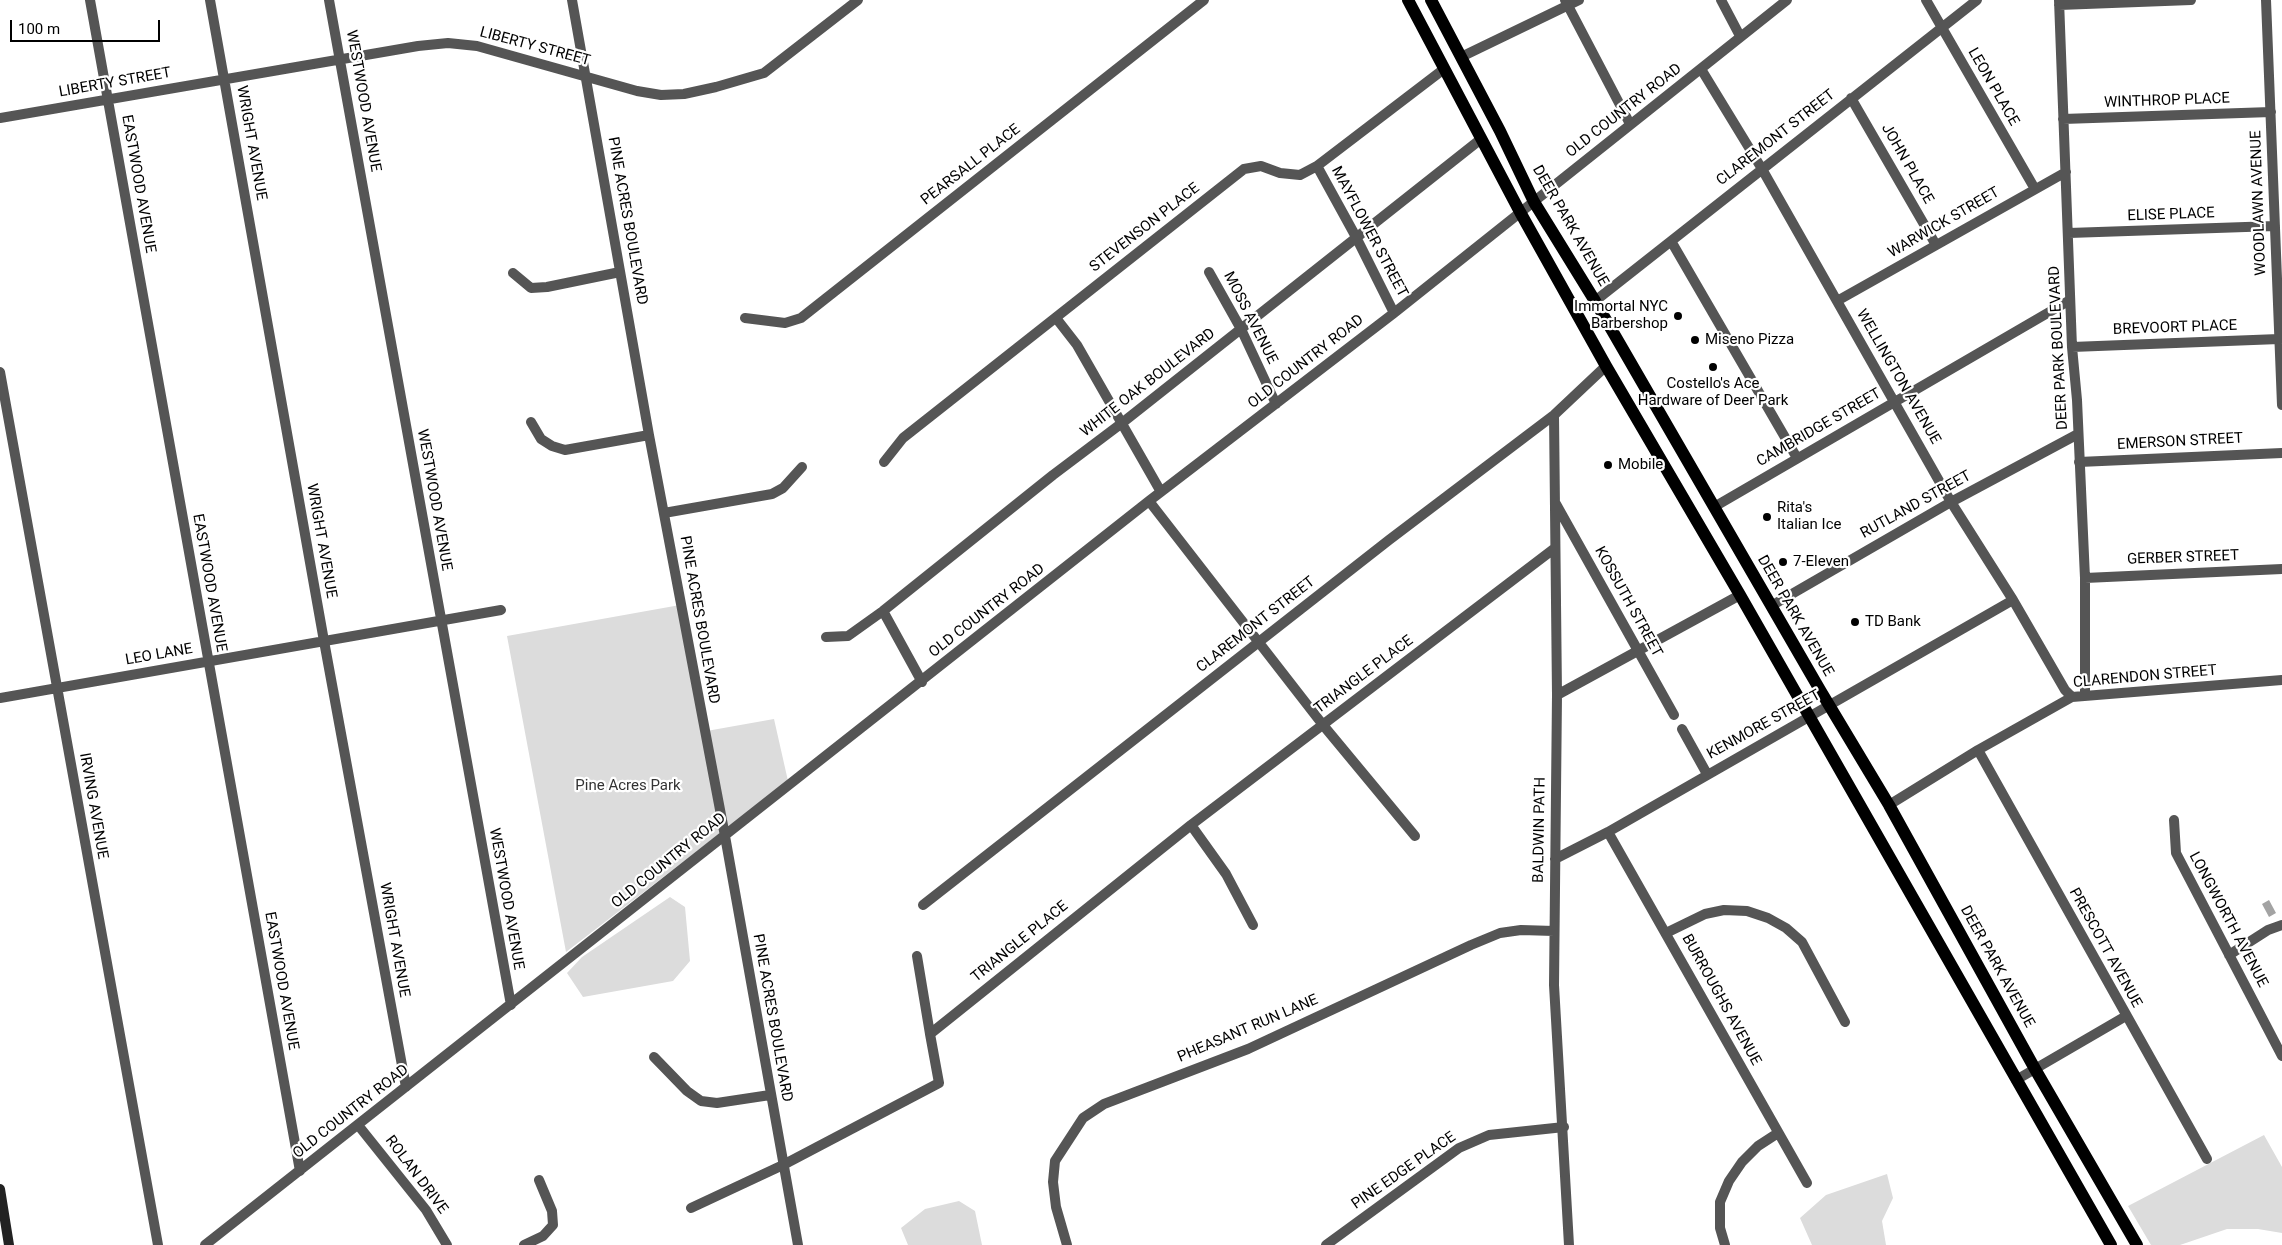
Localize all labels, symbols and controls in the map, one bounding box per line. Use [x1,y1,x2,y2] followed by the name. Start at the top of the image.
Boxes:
[12,10,162,42] scale bar
[18,20,60,38] text: 100 m
[478,24,592,70] street label: LIBERTY STREET
[342,29,384,173] street label: WESTWOOD AVENUE
[1963,45,2023,129] street label: LEON PLACE
[1563,60,1685,162] street label: OLD COUNTRY ROAD
[57,64,173,102] street label: LIBERTY STREET
[232,84,270,202] street label: WRIGHT AVENUE
[1713,86,1839,190] street label: CLAREMONT STREET
[2104,90,2230,112] street label: WINTHROP PLACE
[117,114,159,254] street label: EASTWOOD AVENUE
[918,121,1024,209] street label: PEARSALL PLACE
[1877,121,1937,207] street label: JOHN PLACE
[2247,130,2271,276] street label: WOODLAWN AVENUE
[603,136,651,306] street label: PINE ACRES BOULEVARD
[1528,162,1612,290] street label: DEER PARK AVENUE
[1327,164,1411,300] street label: MAYFLOWER STREET
[1086,180,1204,276] street label: STEVENSON PLACE
[1885,184,2003,262] street label: WARWICK STREET
[2127,204,2215,226] street label: ELISE PLACE
[2046,265,2072,431] street label: DEER PARK BOULEVARD
[1219,269,1281,367] street label: MOSS AVENUE
[1574,298,1668,333] place label: Immortal NYC Barbershop
[1852,306,1944,448] street label: WELLINGTON AVENUE
[1672,310,1684,322] marker: Immortal NYC Barbershop
[1245,311,1367,413] street label: OLD COUNTRY ROAD
[2113,317,2237,339] street label: BREVOORT PLACE
[1077,325,1219,441] street label: WHITE OAK BOULEVARD
[1705,331,1794,349] place label: Miseno Pizza
[1689,334,1701,346] marker: Miseno Pizza
[1707,361,1719,373] marker: Costello's Ace Hardware of Deer Park
[1638,375,1788,410] place label: Costello's Ace Hardware of Deer Park
[1754,385,1884,471] street label: CAMBRIDGE STREET
[413,428,455,572] street label: WESTWOOD AVENUE
[2116,430,2244,454] street label: EMERSON STREET
[1618,456,1663,474] place label: Mobile
[1602,459,1614,471] marker: Mobile
[1858,467,1974,543] street label: RUTLAND STREET
[302,482,340,600] street label: WRIGHT AVENUE
[1777,499,1841,534] place label: Rita's Italian Ice
[1761,511,1773,523] marker: Rita's Italian Ice
[188,513,230,653] street label: EASTWOOD AVENUE
[675,535,723,705] street label: PINE ACRES BOULEVARD
[1590,544,1666,660] street label: KOSSUTH STREET
[2127,547,2239,569] street label: GERBER STREET
[1753,552,1837,680] street label: DEER PARK AVENUE
[1793,553,1849,571] place label: 7-Eleven
[1777,556,1789,568] marker: 7-Eleven
[926,560,1048,662] street label: OLD COUNTRY ROAD
[1193,573,1319,677] street label: CLAREMONT STREET
[1865,613,1921,631] place label: TD Bank
[1849,616,1861,628] marker: TD Bank
[1311,632,1417,718] street label: TRIANGLE PLACE
[124,640,194,670] street label: LEO LANE
[2072,662,2218,692] street label: CLARENDON STREET
[1704,686,1824,764] street label: KENMORE STREET
[75,751,111,861] street label: IRVING AVENUE
[575,777,681,795] park label: Pine Acres Park
[1530,777,1550,883] street label: BALDWIN PATH
[608,809,730,913] street label: OLD COUNTRY ROAD
[485,827,527,971] street label: WESTWOOD AVENUE
[2185,849,2271,991] street label: LONGWORTH AVENUE
[375,881,413,999] street label: WRIGHT AVENUE
[2065,885,2145,1011] street label: PRESCOTT AVENUE
[968,898,1072,986] street label: TRIANGLE PLACE
[1956,903,2038,1031] street label: DEER PARK AVENUE
[260,911,302,1051] street label: EASTWOOD AVENUE
[1677,931,1765,1069] street label: BURROUGHS AVENUE
[748,933,796,1103] street label: PINE ACRES BOULEVARD
[1175,991,1321,1067] street label: PHEASANT RUN LANE
[290,1061,412,1163] street label: OLD COUNTRY ROAD
[1348,1128,1460,1214] street label: PINE EDGE PLACE
[381,1132,451,1218] street label: ROLAN DRIVE

